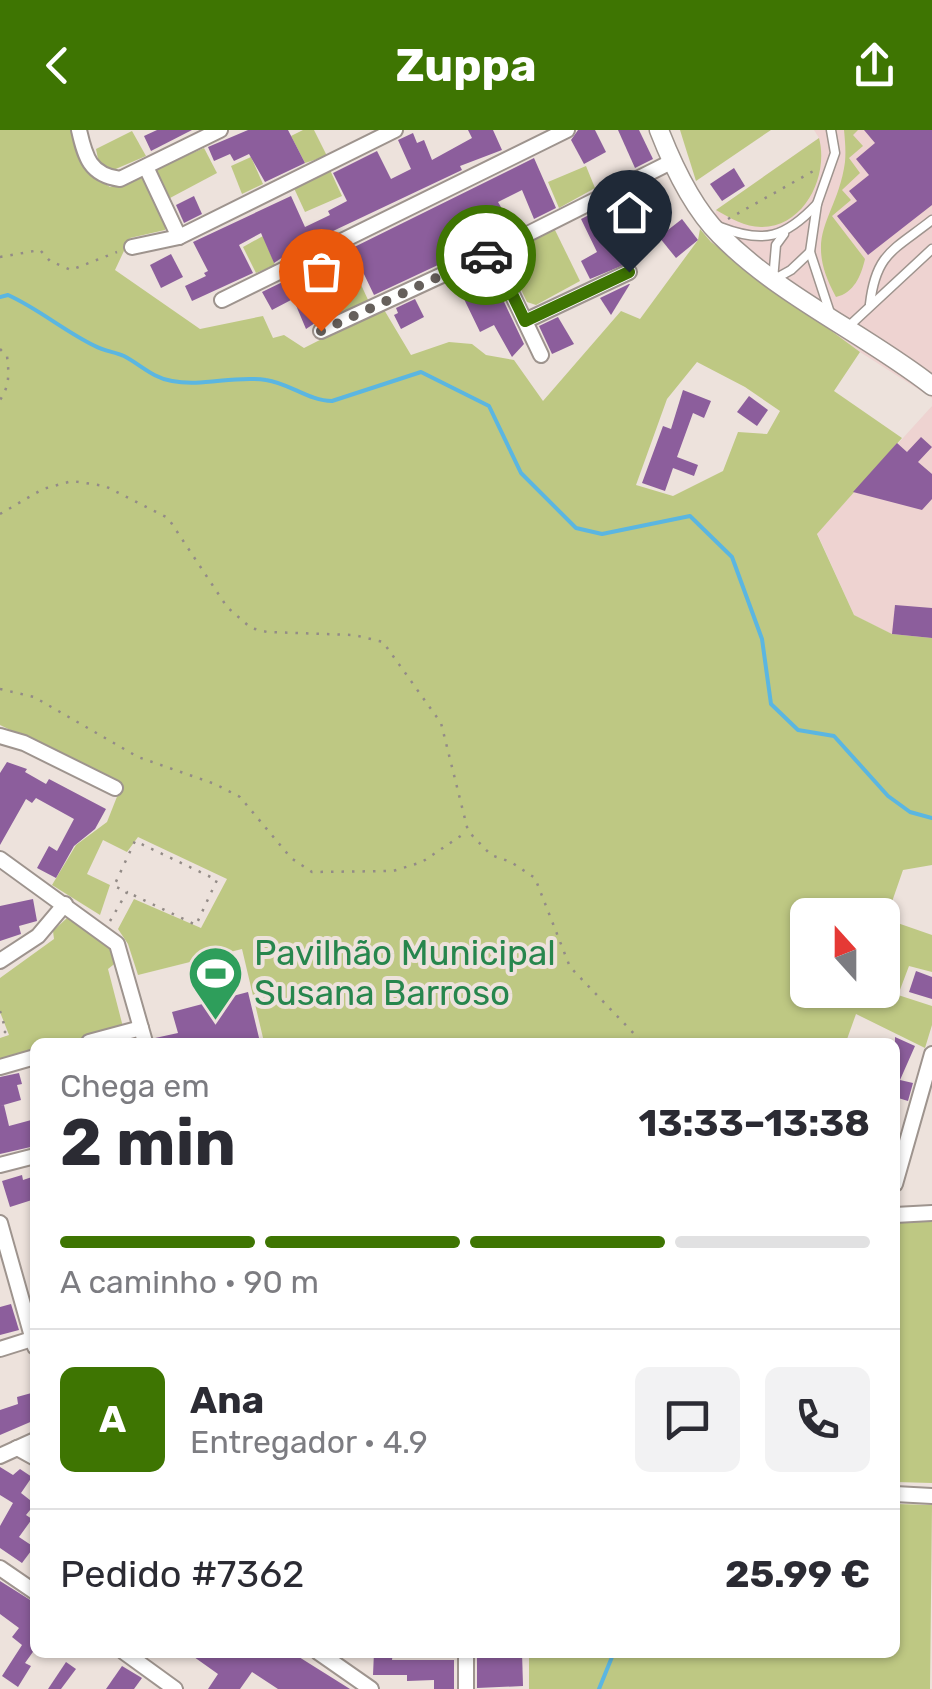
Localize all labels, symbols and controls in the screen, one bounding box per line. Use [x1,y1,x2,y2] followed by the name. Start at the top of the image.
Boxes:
[30,38,85,93] icon: back
[847,38,902,93] icon: share
[395,39,537,92] text: Zuppa
[587,170,672,273] pin
[602,185,657,240] icon: home
[436,205,536,305] courier
[459,228,514,283] icon: car
[279,229,364,332] pin
[294,244,349,299] icon: bag
[790,898,900,1008] north arrow
[790,898,900,1008] map controls
[254,932,556,1014] place label: Pavilhão Municipal Susana Barroso
[185,943,245,1022] sports icon: Pavilhão Municipal Susana Barroso
[60,1067,210,1105] text: Chega em
[639,1100,870,1146] text: 13:33–13:38
[60,1104,236,1181] text: 2 min
[60,1263,319,1301] text: A caminho · 90 m
[635,1367,740,1472] button: chat
[765,1367,870,1472] button: phone
[190,1377,264,1423] text: Ana
[99,1396,126,1442] text: A
[190,1423,428,1461] text: Entregador · 4.9
[60,1551,304,1597] text: Pedido #7362
[725,1551,870,1597] text: 25.99 €

